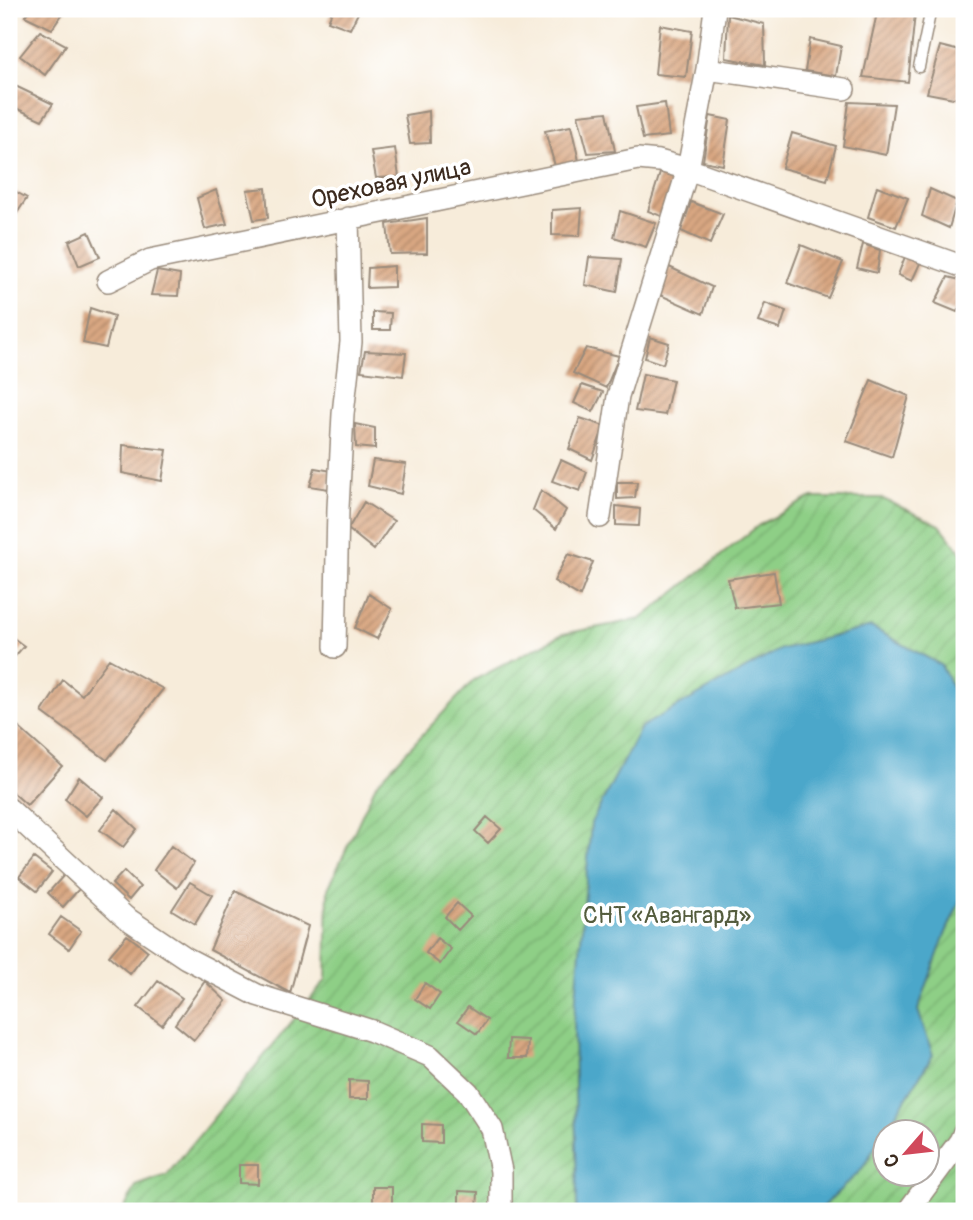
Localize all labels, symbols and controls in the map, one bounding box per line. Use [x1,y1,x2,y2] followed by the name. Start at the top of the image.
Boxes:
[309,152,474,215] street label: Ореховая улица
[583,901,751,930] park label: СНТ «Авангард»
[872,1118,942,1188] north arrow
[878,1149,905,1171] text: С

